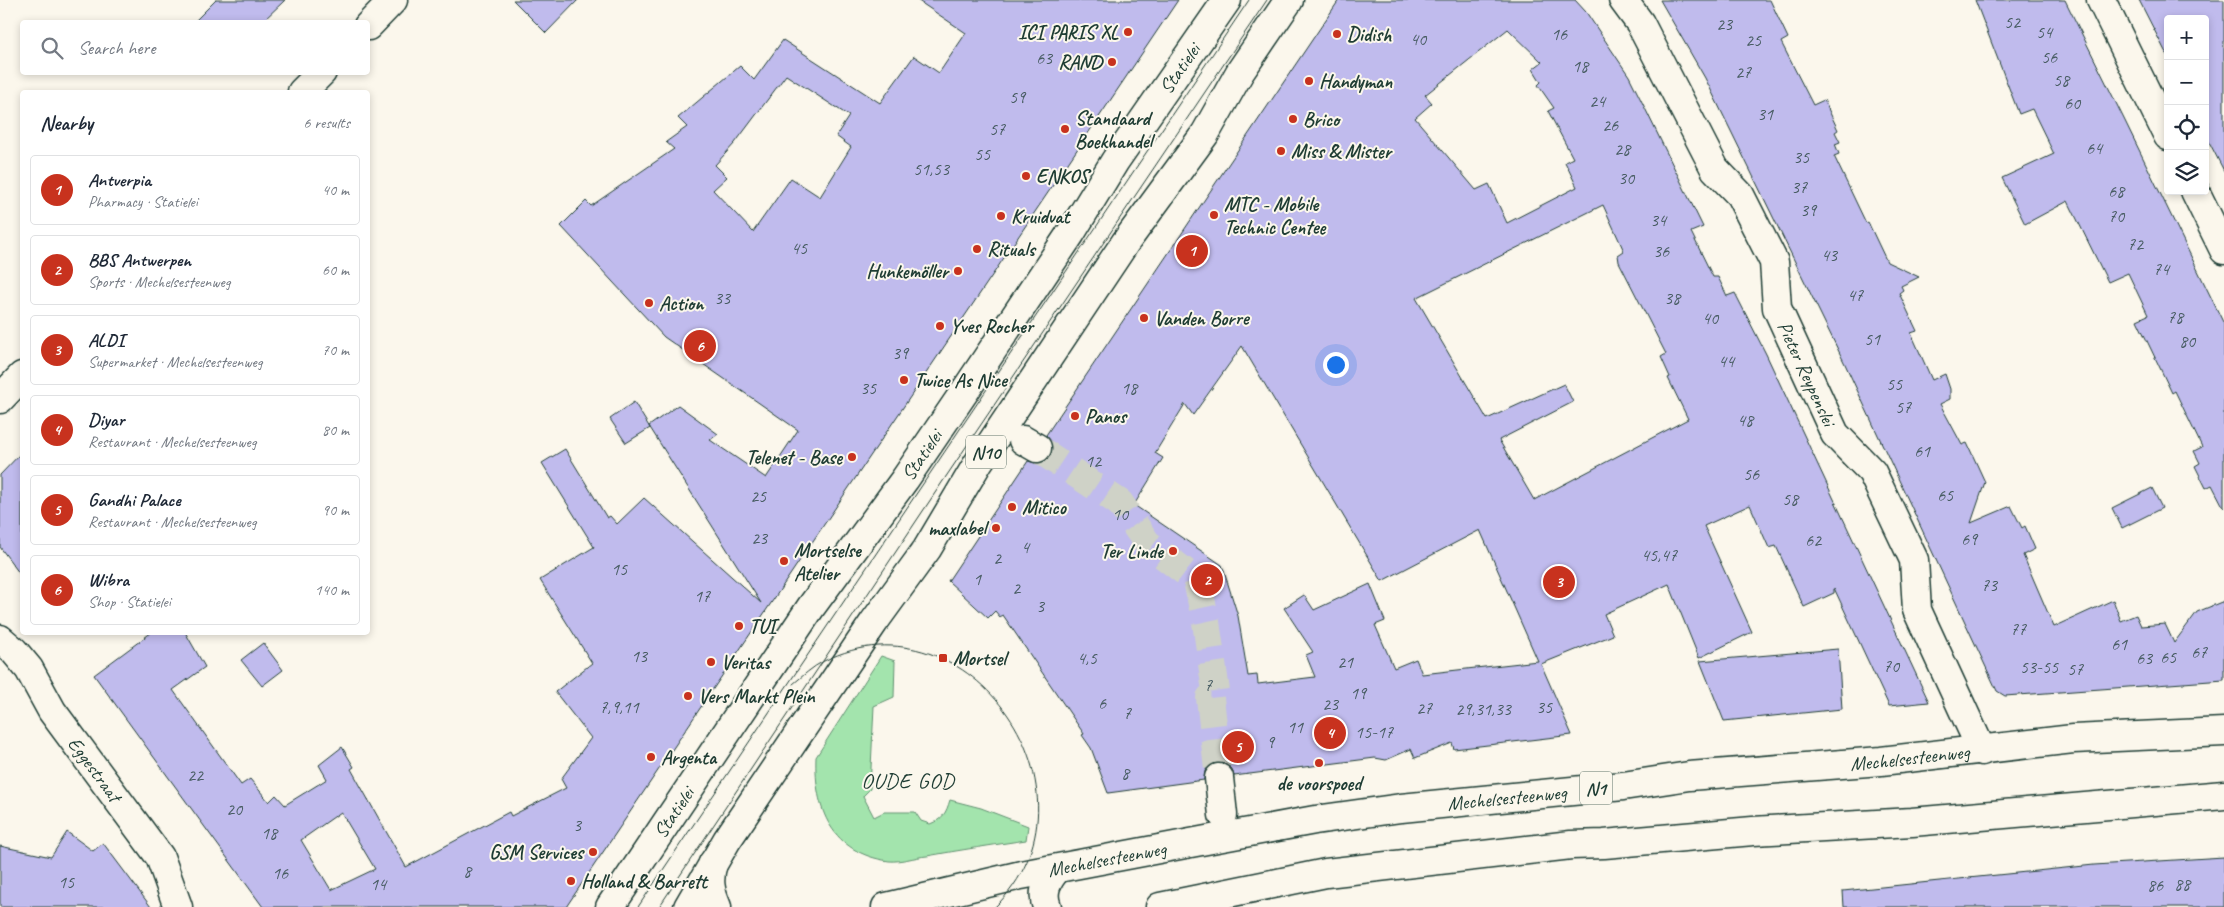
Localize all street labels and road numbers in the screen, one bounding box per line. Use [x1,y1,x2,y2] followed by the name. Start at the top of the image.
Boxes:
[1154,37,1207,99] street label: Statielei
[1772,317,1842,432] street label: Pieter Reypenslei
[896,423,949,485] street label: Statielei
[966,436,1006,468] road number: N10
[62,732,129,810] street label: Eggestraat
[1849,739,1973,776] street label: Mechelsesteenweg
[1580,771,1612,804] road number: N1
[1446,779,1570,816] street label: Mechelsesteenweg
[648,780,701,843] street label: Statielei
[1046,836,1170,883] street label: Mechelsesteenweg

